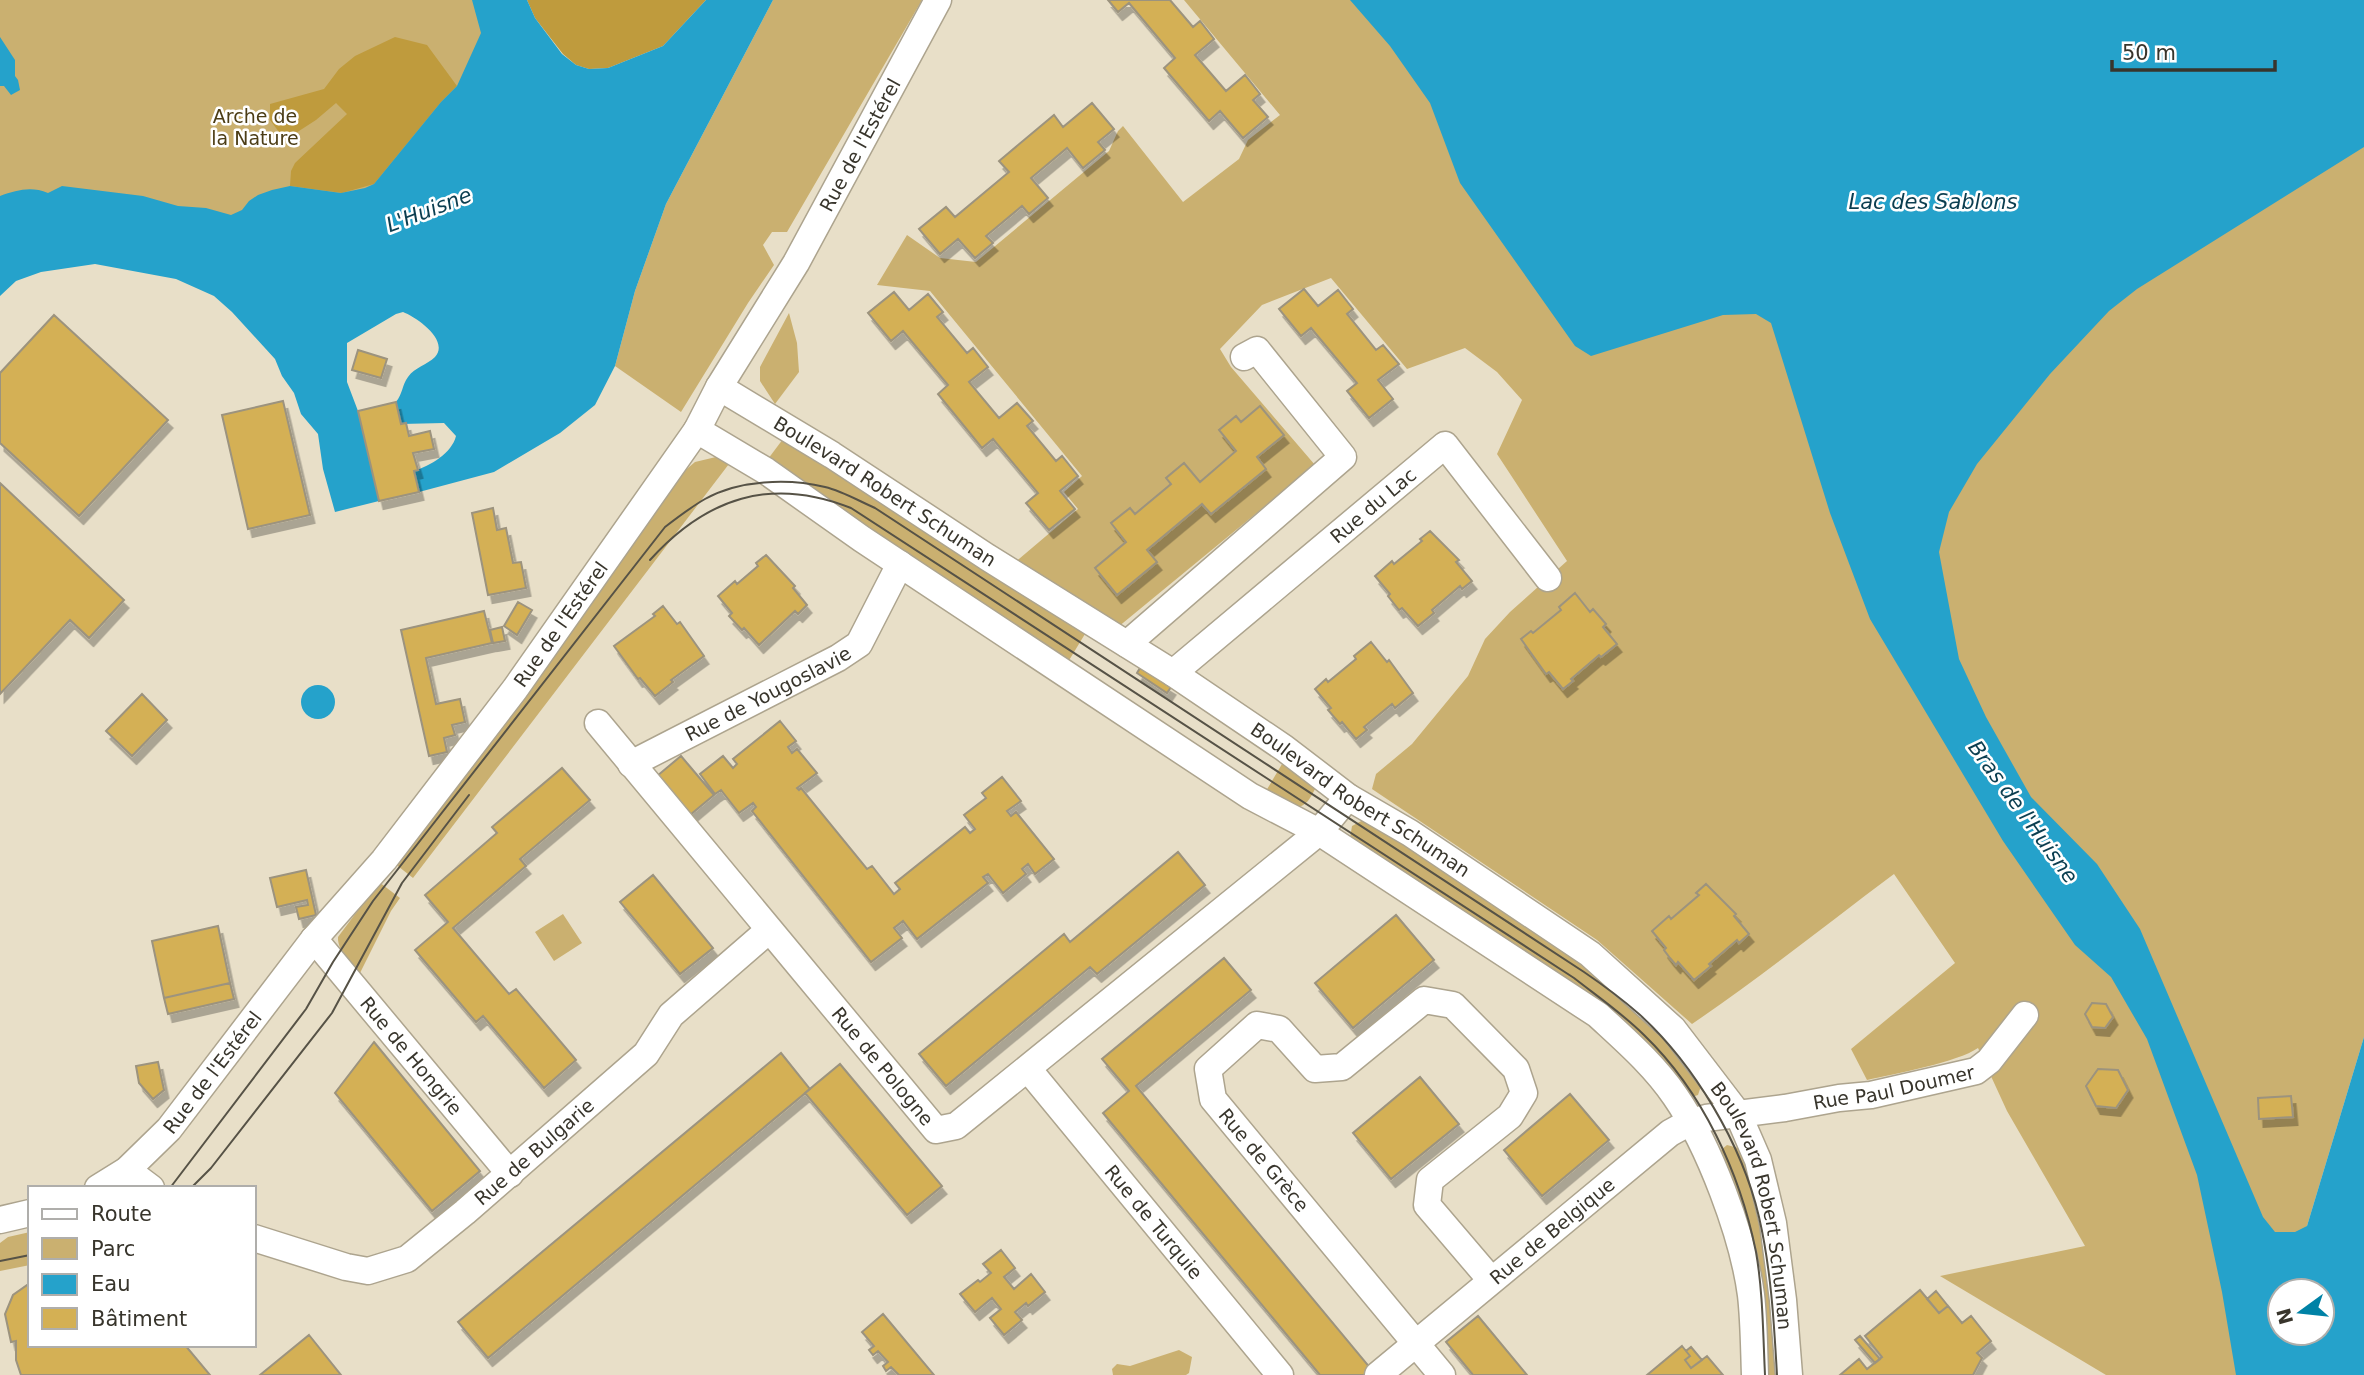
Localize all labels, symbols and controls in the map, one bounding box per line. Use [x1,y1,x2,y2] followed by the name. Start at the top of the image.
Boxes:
[2112,28,2275,72] scale bar
[2122,41,2176,65] text: 50 m
[815,74,905,215] street label: Rue de l'Estérel
[211,105,299,149] park label: Arche de la Nature
[383,183,475,237] water label: L'Huisne
[1848,190,2018,214] water label: Lac des Sablons
[770,412,1000,571] street label: Boulevard Robert Schuman
[1326,463,1420,547] street label: Rue du Lac
[509,557,612,691] street label: Rue de l'Estérel
[681,642,855,745] street label: Rue de Yougoslavie
[1247,718,1474,881] street label: Boulevard Robert Schuman
[1963,736,2083,888] water label: Bras de l'Huisne
[356,992,467,1119] street label: Rue de Hongrie
[827,1003,938,1130] street label: Rue de Pologne
[159,1007,266,1138] street label: Rue de l'Estérel
[1811,1061,1977,1114] street label: Rue Paul Doumer
[1706,1077,1796,1331] street label: Boulevard Robert Schuman
[470,1094,598,1210] street label: Rue de Bulgarie
[1214,1104,1314,1216] street label: Rue de Grèce
[1100,1160,1207,1283] street label: Rue de Turquie
[1485,1173,1619,1289] street label: Rue de Belgique
[28,1186,256,1347] legend
[91,1202,152,1226] text: Route
[91,1237,135,1261] text: Parc
[91,1272,130,1296] text: Eau
[2266,1277,2336,1347] north arrow
[2272,1306,2297,1327] text: N
[91,1307,187,1331] text: Bâtiment

